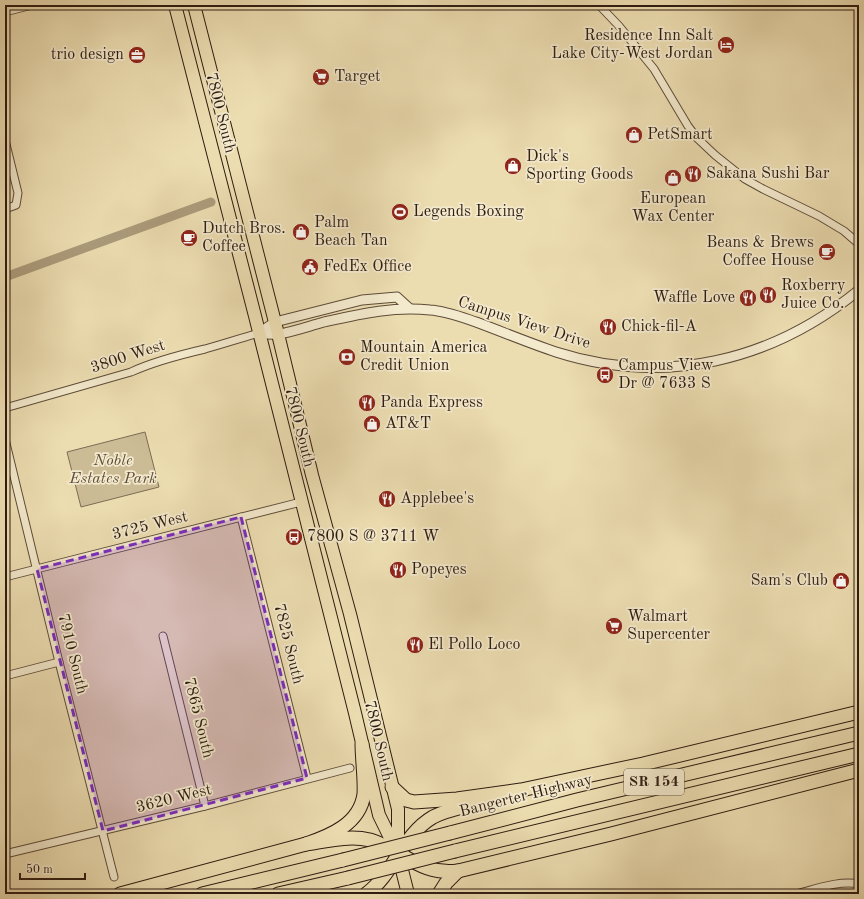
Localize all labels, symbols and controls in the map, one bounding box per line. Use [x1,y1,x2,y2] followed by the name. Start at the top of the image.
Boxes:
[551,28,713,62] place label: Residence Inn Salt Lake City-West Jordan
[716,35,736,55] hotel icon: Residence Inn Salt Lake City-West Jordan
[127,45,147,65] office icon: trio design
[51,47,124,63] place label: trio design
[311,67,331,87] supermarket icon: Target
[334,69,381,85] place label: Target
[202,71,238,155] street label: 7800 South
[624,125,644,145] shop icon: PetSmart
[647,127,713,143] place label: PetSmart
[526,149,633,183] place label: Dick's Sporting Goods
[503,156,523,176] shop icon: Dick's Sporting Goods
[683,164,703,184] restaurant icon: Sakana Sushi Bar
[706,166,830,182] place label: Sakana Sushi Bar
[663,168,683,188] shop icon: European Wax Center
[632,191,715,225] place label: European Wax Center
[390,202,410,222] sports icon: Legends Boxing
[413,204,524,220] place label: Legends Boxing
[314,215,388,249] place label: Palm Beach Tan
[202,221,286,255] place label: Dutch Bros. Coffee
[291,222,311,242] shop icon: Palm Beach Tan
[179,228,199,248] cafe icon: Dutch Bros. Coffee
[706,235,814,269] place label: Beans & Brews Coffee House
[817,242,837,262] cafe icon: Beans & Brews Coffee House
[300,257,320,277] public building icon: FedEx Office
[323,259,412,275] place label: FedEx Office
[781,278,846,312] place label: Roxberry Juice Co.
[758,285,778,305] restaurant icon: Roxberry Juice Co.
[738,288,758,308] restaurant icon: Waffle Love
[653,290,735,306] place label: Waffle Love
[456,294,592,352] street label: Campus View Drive
[598,317,618,337] restaurant icon: Chick-fil-A
[621,319,697,335] place label: Chick-fil-A
[89,337,167,377] street label: 3800 West
[360,340,488,374] place label: Mountain America Credit Union
[337,347,357,367] bank icon: Mountain America Credit Union
[618,358,714,392] place label: Campus View Dr @ 7633 S
[595,365,615,385] bus stop icon: Campus View Dr @ 7633 S
[281,385,317,469] street label: 7800 South
[357,393,377,413] restaurant icon: Panda Express
[380,395,483,411] place label: Panda Express
[362,414,382,434] shop icon: AT&T
[385,416,431,432] place label: AT&T
[68,453,157,487] park label: Noble Estates Park
[377,489,397,509] restaurant icon: Applebee's
[400,491,474,507] place label: Applebee's
[111,509,190,543] street label: 3725 West
[284,527,304,547] bus stop icon: 7800 S @ 3711 W
[307,529,439,545] place label: 7800 S @ 3711 W
[388,560,408,580] restaurant icon: Popeyes
[411,562,467,578] place label: Popeyes
[831,571,851,591] shop icon: Sam's Club
[750,573,828,589] place label: Sam's Club
[270,602,306,686] street label: 7825 South
[627,609,711,643] place label: Walmart Supercenter
[54,612,90,696] street label: 7910 South
[604,616,624,636] supermarket icon: Walmart Supercenter
[405,635,425,655] restaurant icon: El Pollo Loco
[428,637,521,653] place label: El Pollo Loco
[180,676,216,760] street label: 7865 South
[361,699,395,783] street label: 7800 South
[624,769,684,795] road number: SR 154
[458,772,595,820] street label: Bangerter Highway
[135,782,214,816] street label: 3620 West
[20,855,85,881] scale bar
[26,863,53,876] text: 50 m

